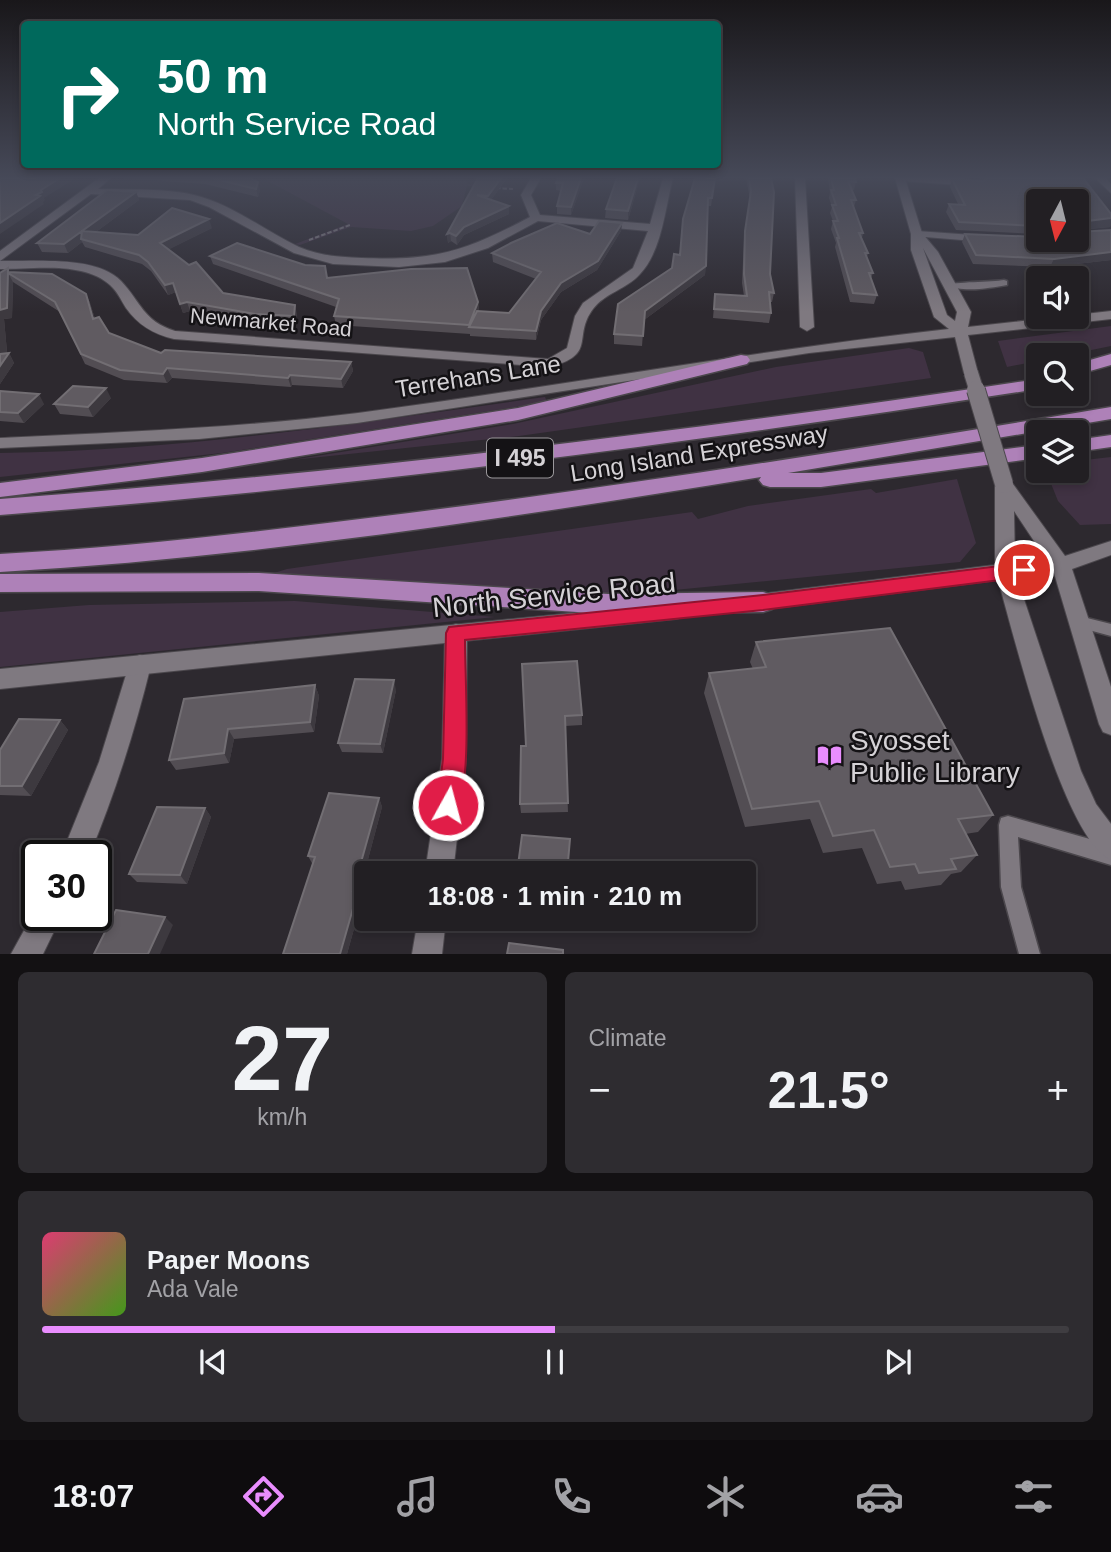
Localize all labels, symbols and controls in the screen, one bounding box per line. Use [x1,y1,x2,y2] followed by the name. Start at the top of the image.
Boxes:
[42,49,133,140] icon: right
[157,49,269,103] text: 50 m
[157,106,436,142] text: North Service Road
[1026,189,1088,252] north arrow
[1026,189,1089,483] map controls
[1026,266,1089,329] button: sound
[189,303,353,341] street label: Newmarket Road
[1026,343,1089,406] button: search
[394,350,562,402] street label: Terrehans Lane
[568,419,830,487] street label: Long Island Expressway
[1026,420,1089,483] button: layers
[487,438,553,478] road number: I 495
[994,540,1054,600] pin
[1005,551,1043,589] icon: arrive
[431,567,677,623] street label: North Service Road
[850,725,1020,788] place label: Syosset Public Library
[816,742,844,770] library icon: Syosset Public Library
[411,768,485,842] position arrow
[21,840,112,931] speed limit sign: 30
[428,881,682,911] text: 18:08 · 1 min · 210 m
[232,1008,333,1109] text: 27
[589,1025,666,1051] text: Climate
[768,1061,890,1119] text: 21.5°
[589,1069,611,1111] text: −
[1047,1069,1069,1111] text: +
[257,1104,307,1130] text: km/h
[147,1245,310,1275] text: Paper Moons
[147,1276,239,1302] text: Ada Vale
[194,1343,232,1381] icon: previous
[536,1343,574,1381] icon: pause
[879,1343,917,1381] icon: next
[239,1472,288,1521] icon: directions
[393,1472,442,1521] icon: music
[547,1472,596,1521] icon: phone
[701,1472,750,1521] icon: climate
[855,1472,904,1521] icon: car
[1009,1472,1058,1521] icon: filters
[53,1478,134,1514] text: 18:07

